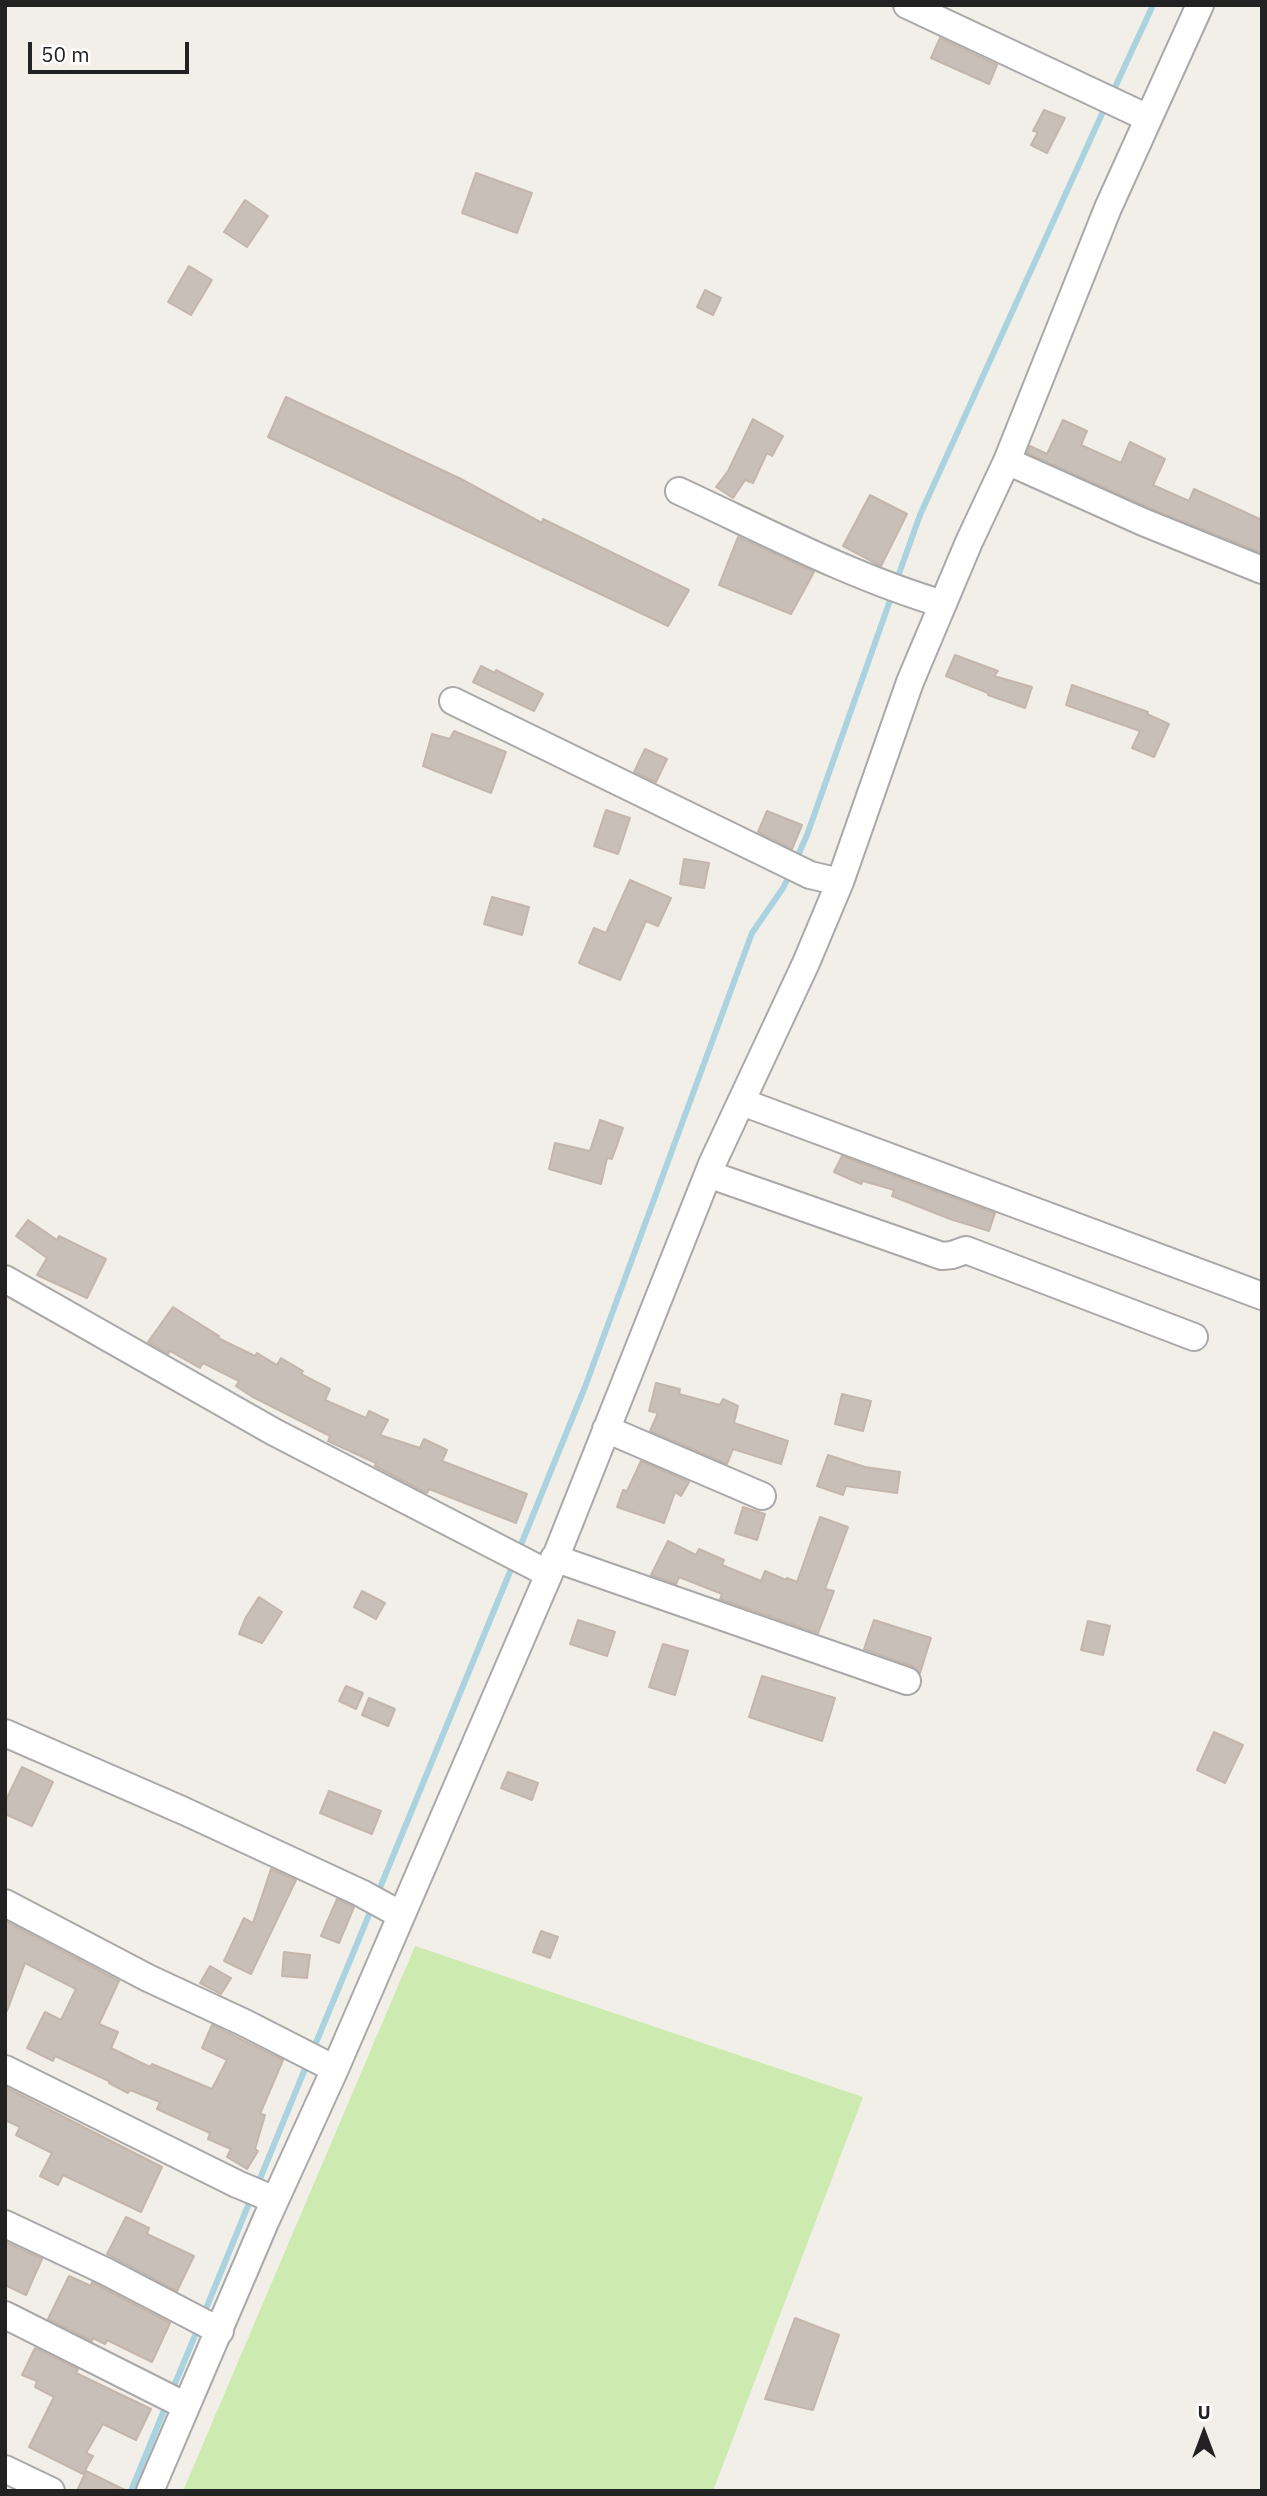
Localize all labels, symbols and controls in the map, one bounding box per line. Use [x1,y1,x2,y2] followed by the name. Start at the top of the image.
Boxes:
[32,28,192,72] scale bar
[41,40,90,68] text: 50 m
[1169,2398,1239,2468] north arrow
[1197,2400,1211,2424] text: U

